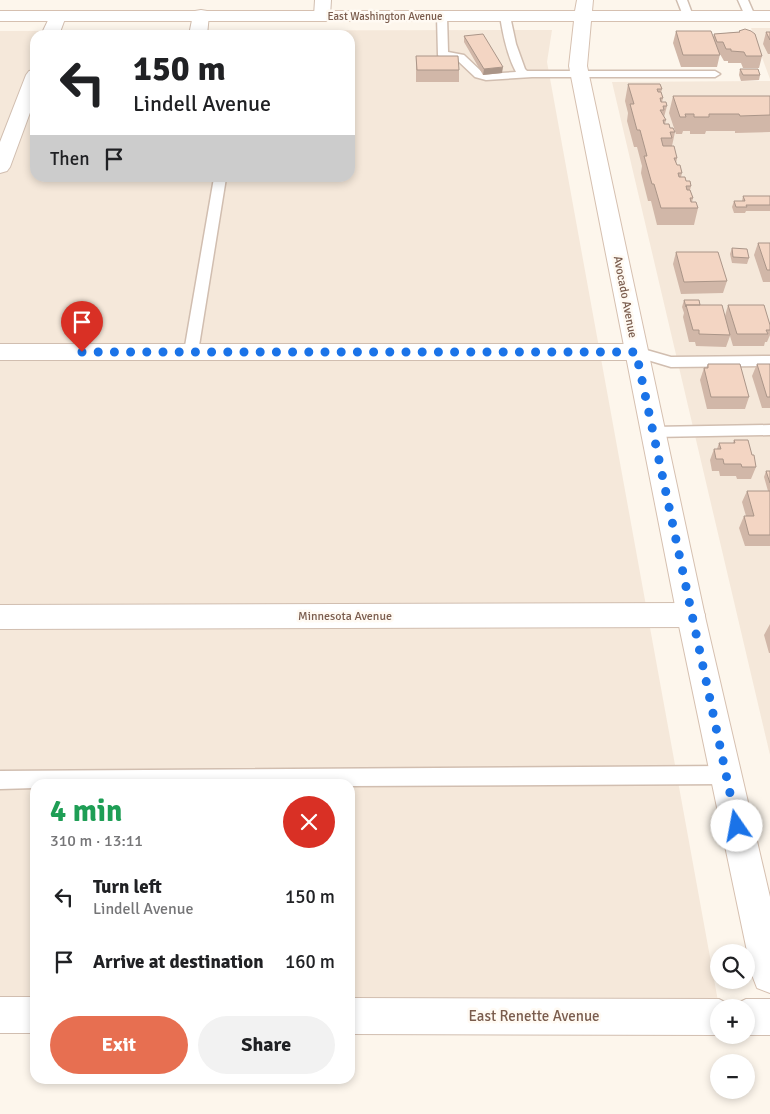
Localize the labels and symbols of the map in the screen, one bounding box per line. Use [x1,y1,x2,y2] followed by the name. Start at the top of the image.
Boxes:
[327,10,443,23] street label: East Washington Avenue
[610,255,640,339] street label: Avocado Avenue
[61,301,103,352] pin
[298,609,392,624] street label: Minnesota Avenue
[710,799,762,851] position arrow
[468,1007,600,1025] street label: East Renette Avenue

